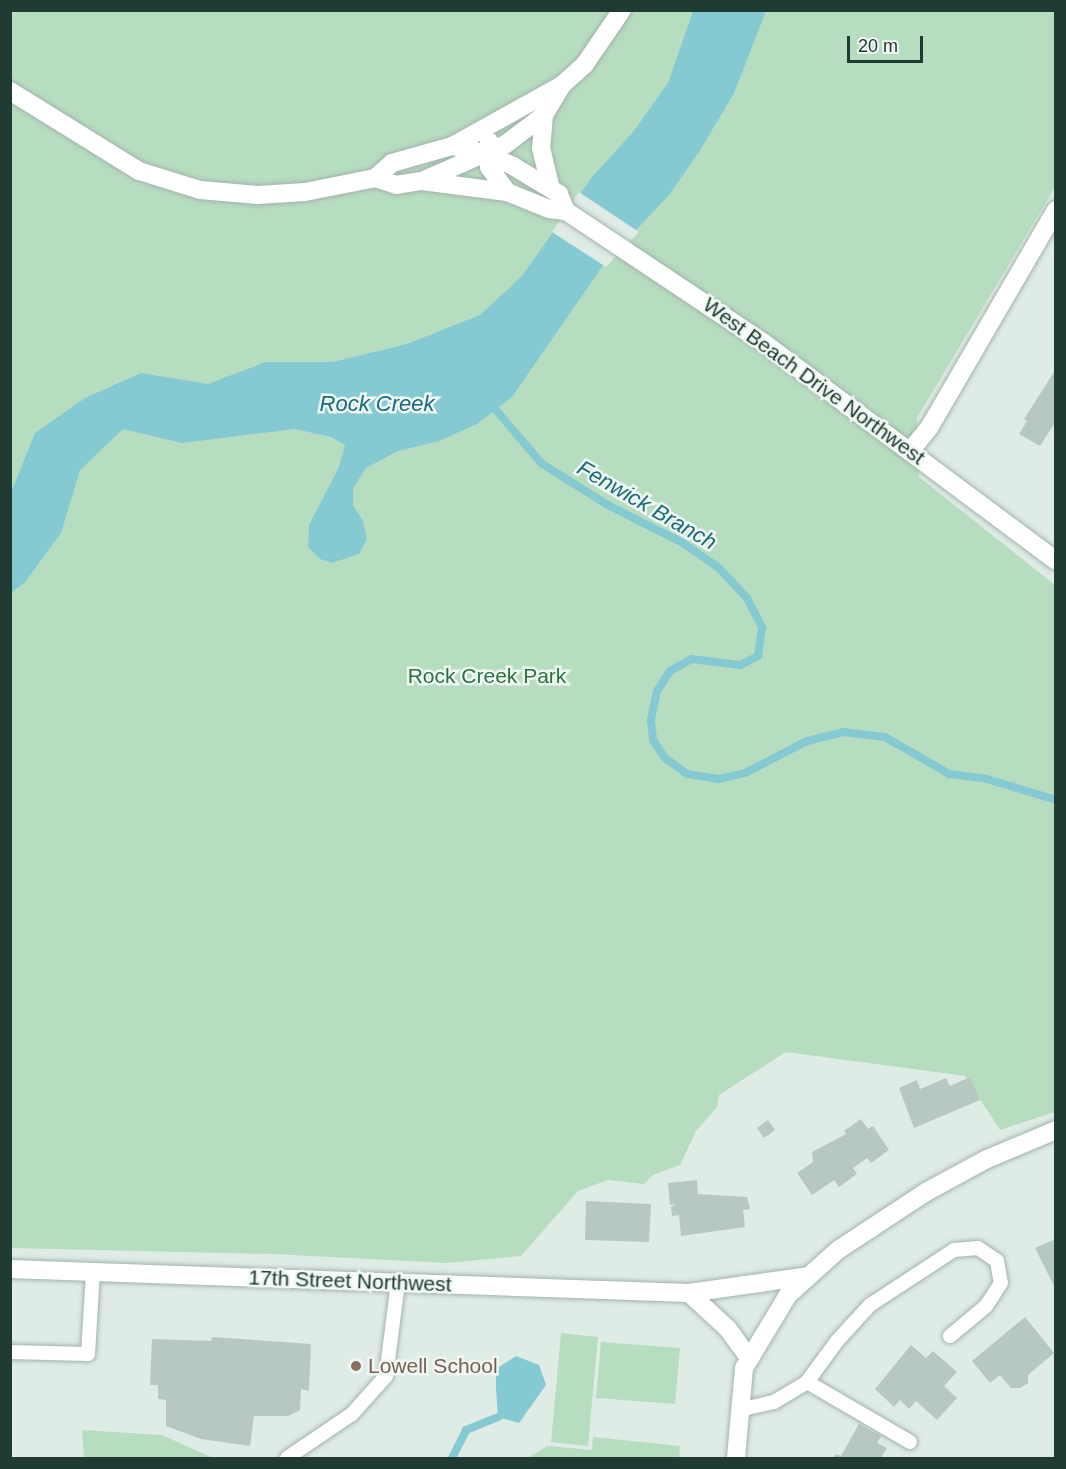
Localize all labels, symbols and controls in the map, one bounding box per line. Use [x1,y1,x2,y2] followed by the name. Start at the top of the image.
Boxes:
[850,24,926,62] scale bar
[858,36,898,56] text: 20 m
[698,292,930,470] street label: West Beach Drive Northwest
[320,391,434,417] water label: Rock Creek
[573,454,721,556] water label: Fenwick Branch
[408,663,566,689] park label: Rock Creek Park
[248,1265,452,1297] street label: 17th Street Northwest
[368,1353,498,1379] place label: Lowell School
[349,1359,363,1373] marker: Lowell School

